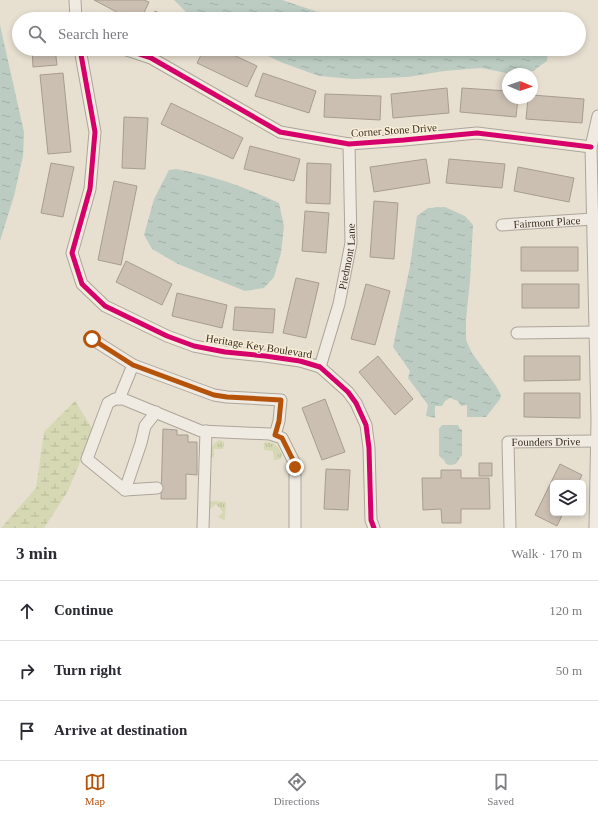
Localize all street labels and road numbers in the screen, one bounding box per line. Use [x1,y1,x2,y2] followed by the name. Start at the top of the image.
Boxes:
[351,121,437,139] street label: Corner Stone Drive
[513,214,581,230] street label: Fairmont Place
[336,223,357,291] street label: Piedmont Lane
[205,332,314,360] street label: Heritage Key Boulevard
[512,435,581,448] street label: Founders Drive

